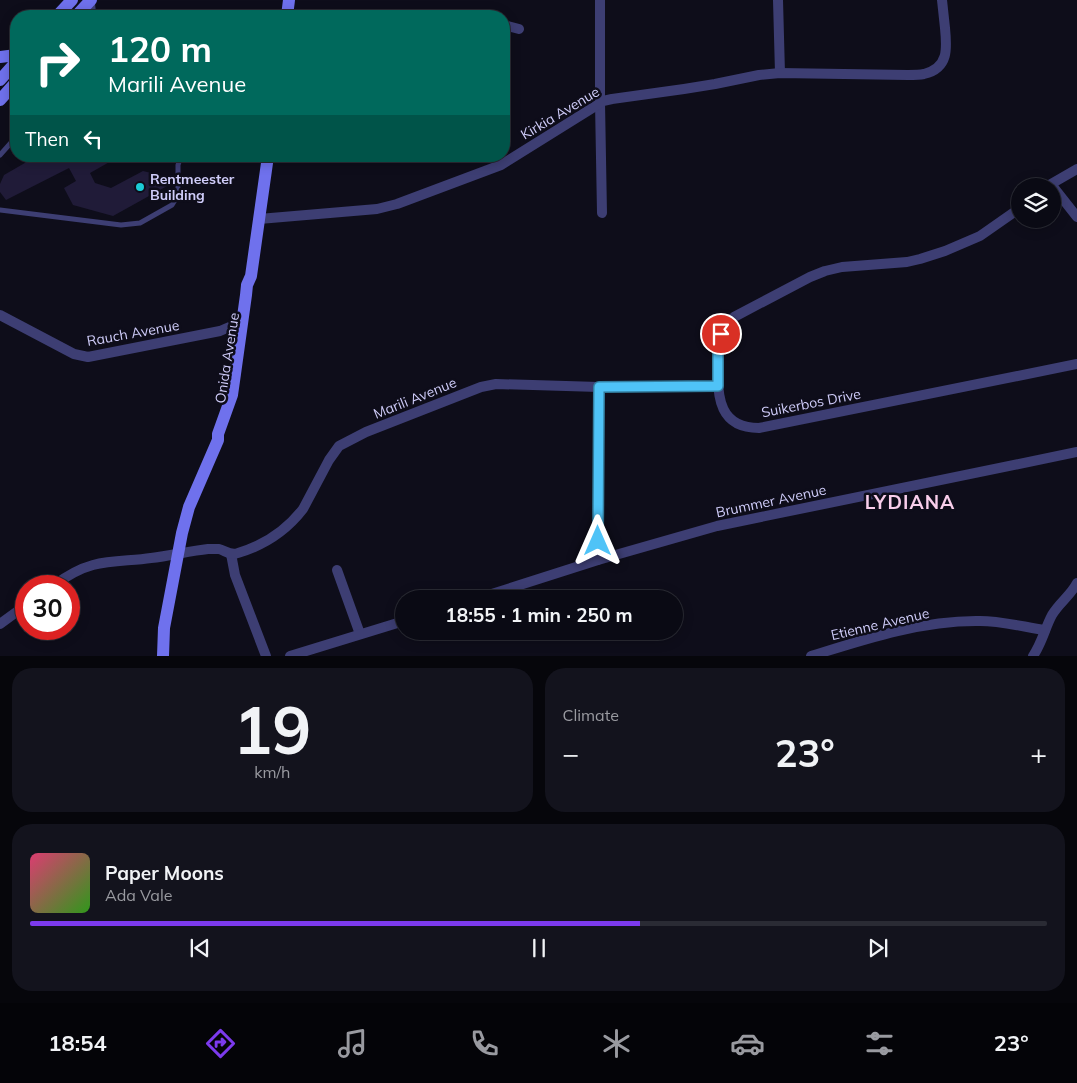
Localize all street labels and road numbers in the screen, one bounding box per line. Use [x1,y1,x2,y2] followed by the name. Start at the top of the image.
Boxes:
[517,82,603,144] street label: Kirkia Avenue
[211,311,243,405] street label: Onida Avenue
[85,316,181,350] street label: Rauch Avenue
[371,373,459,423] street label: Marili Avenue
[760,385,862,421] street label: Suikerbos Drive
[714,481,828,521] street label: Brummer Avenue
[829,604,931,644] street label: Etienne Avenue

